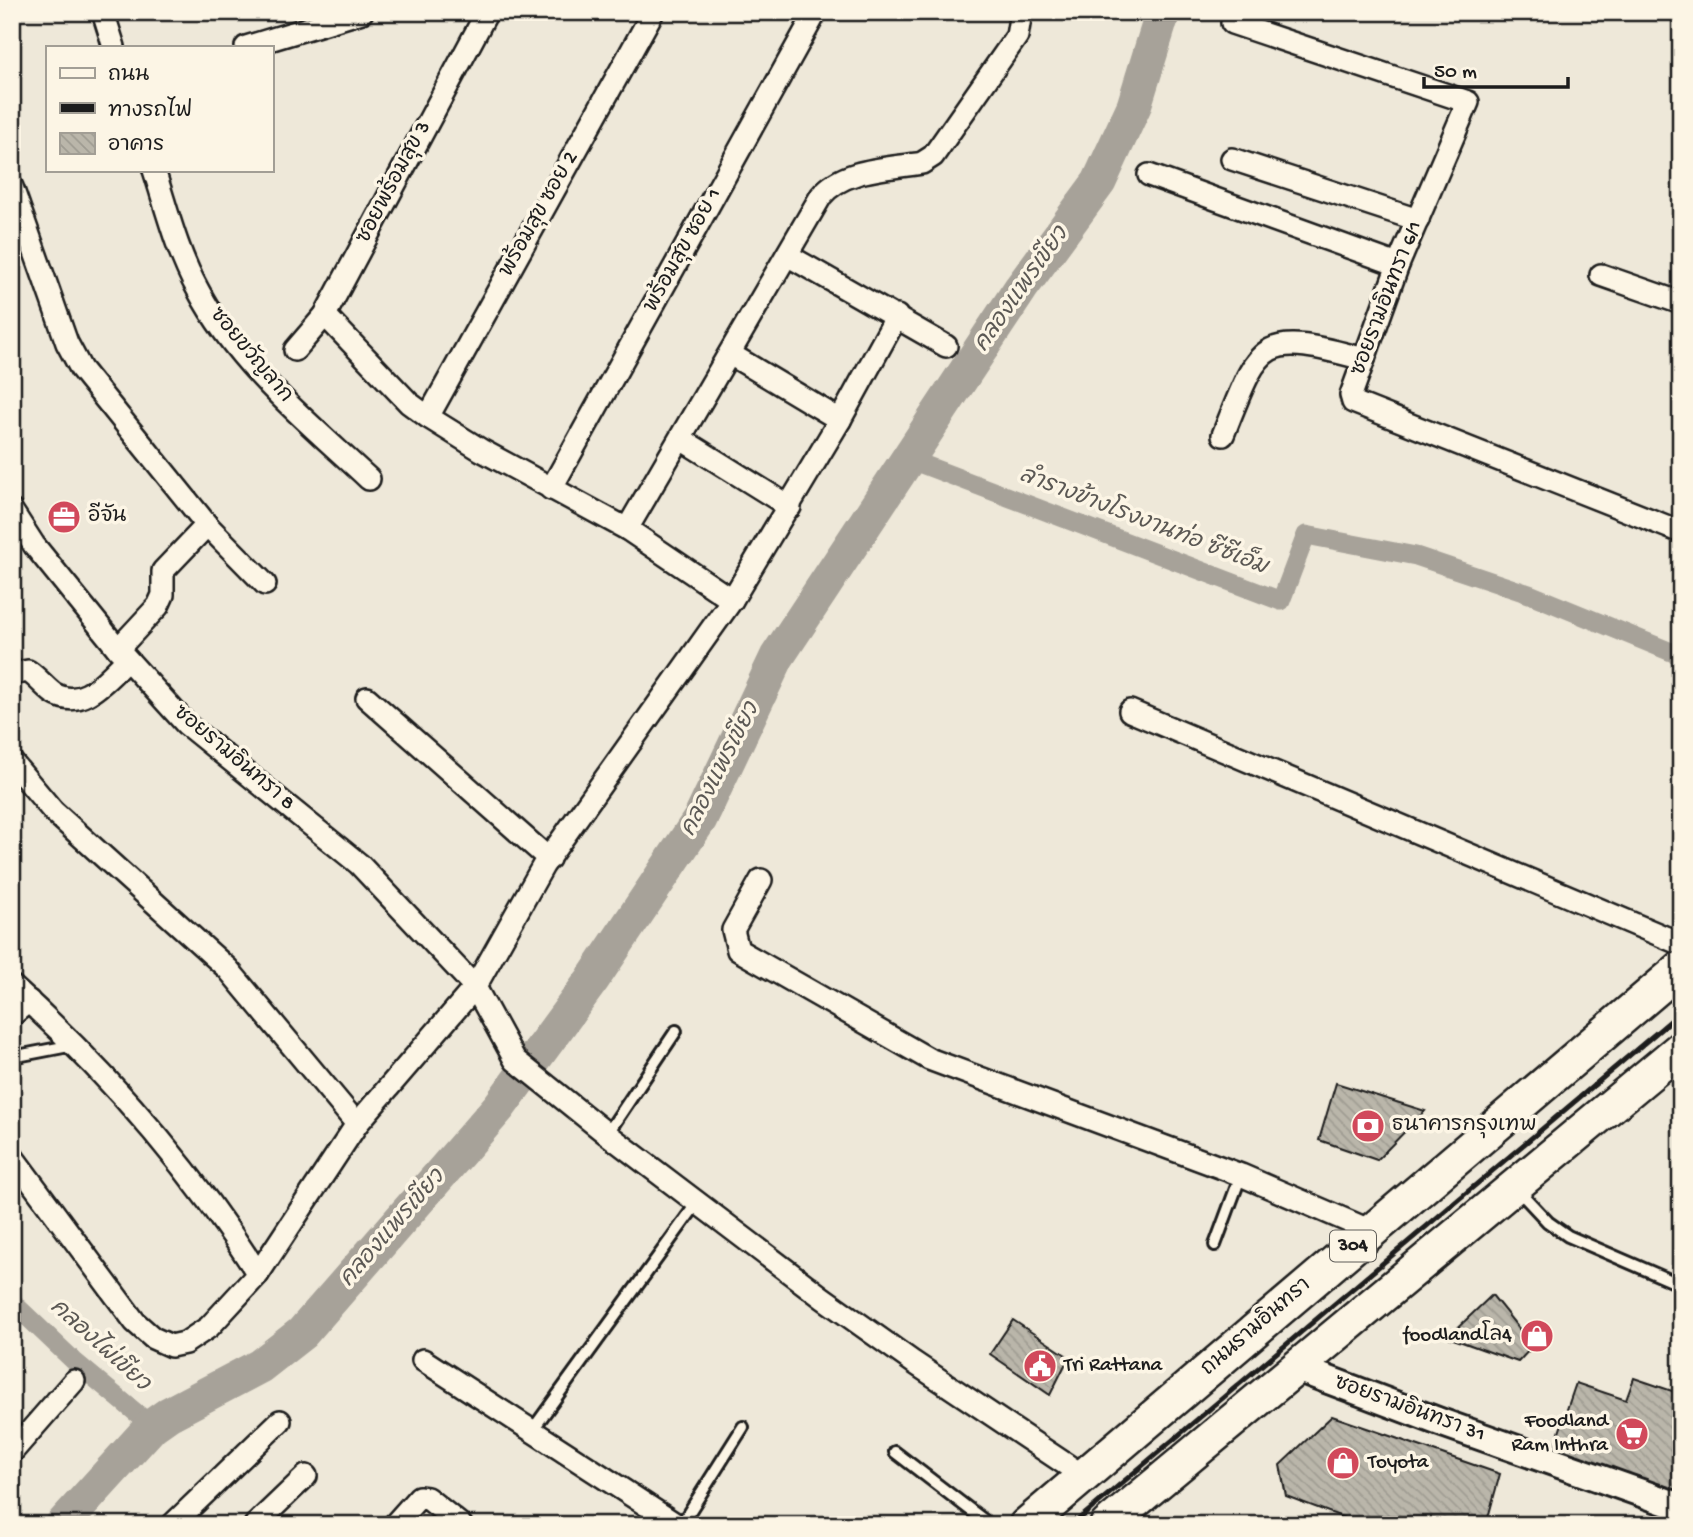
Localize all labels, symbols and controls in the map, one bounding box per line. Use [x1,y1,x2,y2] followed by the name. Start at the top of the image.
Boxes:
[46,46,273,172] legend
[1424,46,1567,90] scale bar
[1434,61,1477,86] text: 50 m
[108,64,149,89] text: ถนน
[108,96,193,125] text: ทางรถไฟ
[349,116,438,248] street label: ซอยพร้อมสุข 3
[108,134,164,159] text: อาคาร
[492,146,585,282] street label: พร้อมสุข ซอย 2
[636,183,728,317] street label: พร้อมสุข ซอย 1
[1344,217,1429,380] street label: ซอยรามอินทรา 6/1
[966,219,1076,357] water label: คลองแพรเขียว
[203,302,298,409] street label: ซอยขวัญลาก
[1015,457,1275,583] water label: ลำรางข้างโรงงานท่อ ซีซีเอ็ม
[45,498,83,536] office icon: อีจัน
[88,502,126,530] place label: อีจัน
[672,695,767,841] water label: คลองแพรเขียว
[167,699,301,817] street label: ซอยรามอินทรา 8
[1349,1107,1387,1145] bank icon: ธนาคารกรุงเทพ
[1392,1114,1537,1139] place label: ธนาคารกรุงเทพ
[332,1161,452,1293] water label: คลองแพรเขียว
[1330,1230,1376,1262] road number: 304
[1195,1271,1317,1382] street label: ถนนรามอินทรา
[44,1291,159,1399] water label: คลองไผ่เขียว
[1518,1317,1556,1355] shop icon: foodlandโล4
[1402,1320,1512,1349] place label: foodlandโล4
[1021,1347,1059,1385] public building icon: Tri Rattana
[1063,1354,1163,1379] place label: Tri Rattana
[1330,1368,1489,1449] street label: ซอยรามอินทรา 31
[1511,1410,1610,1459] place label: Foodland Ram Inthra
[1613,1415,1651,1453] supermarket icon: Foodland Ram Inthra
[1324,1444,1362,1482] shop icon: Toyota
[1367,1451,1430,1476] place label: Toyota

